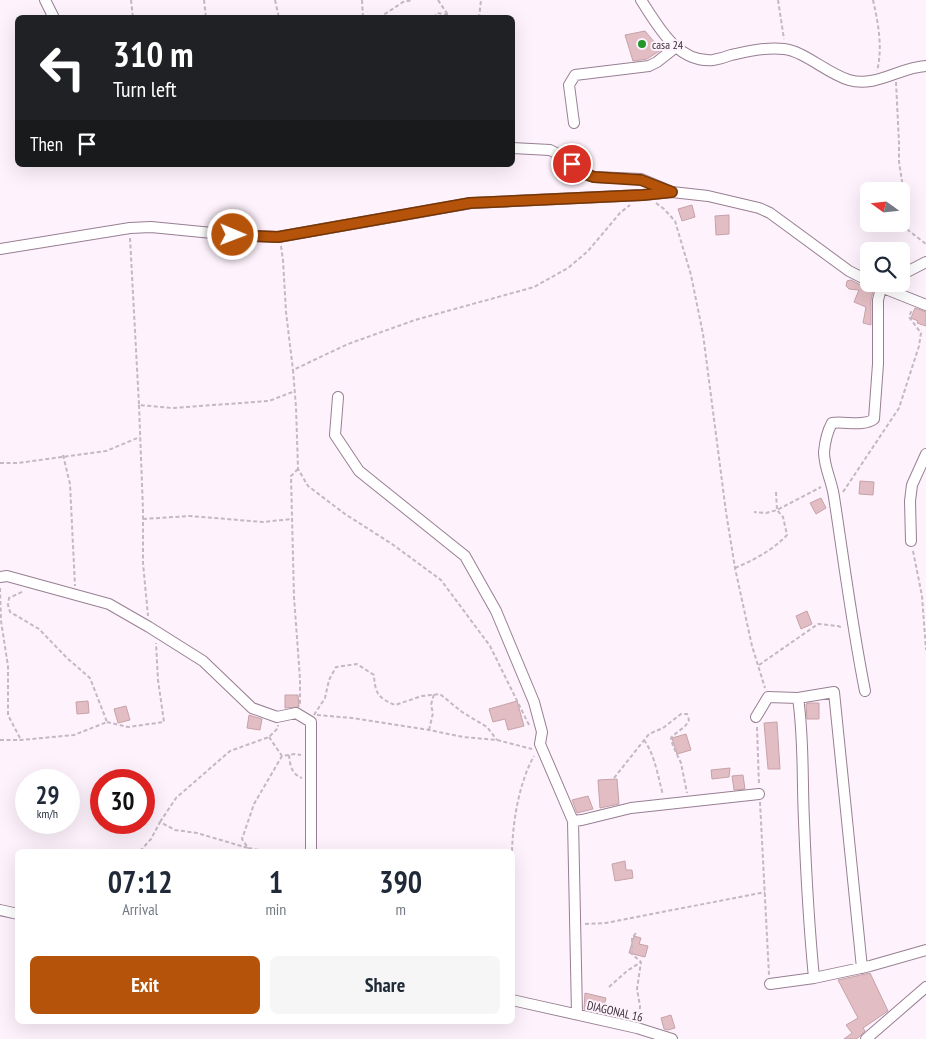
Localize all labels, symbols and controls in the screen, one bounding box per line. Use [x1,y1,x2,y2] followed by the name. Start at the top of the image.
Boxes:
[113,31,194,77] text: 310 m
[30,35,95,100] icon: left
[652,37,684,52] place label: casa 24
[636,38,648,50] marker: casa 24
[113,75,177,103] text: Turn left
[73,130,101,158] icon: arrive
[30,132,63,156] text: Then
[551,143,593,185] pin
[558,150,586,178] icon: arrive
[860,182,910,232] north arrow
[860,182,910,292] map controls
[206,208,258,260] position arrow
[860,242,910,292] button: search
[90,769,155,834] speed limit sign: 30
[36,779,59,811] text: 29
[37,806,58,821] text: km/h
[108,862,173,901] text: 07:12
[269,862,283,901] text: 1
[379,862,422,901] text: 390
[122,899,158,919] text: Arrival
[265,899,286,919] text: min
[395,899,406,919] text: m
[30,956,260,1014] button: Exit
[270,956,500,1014] button: Share
[586,997,644,1025] street label: DIAGONAL 16

